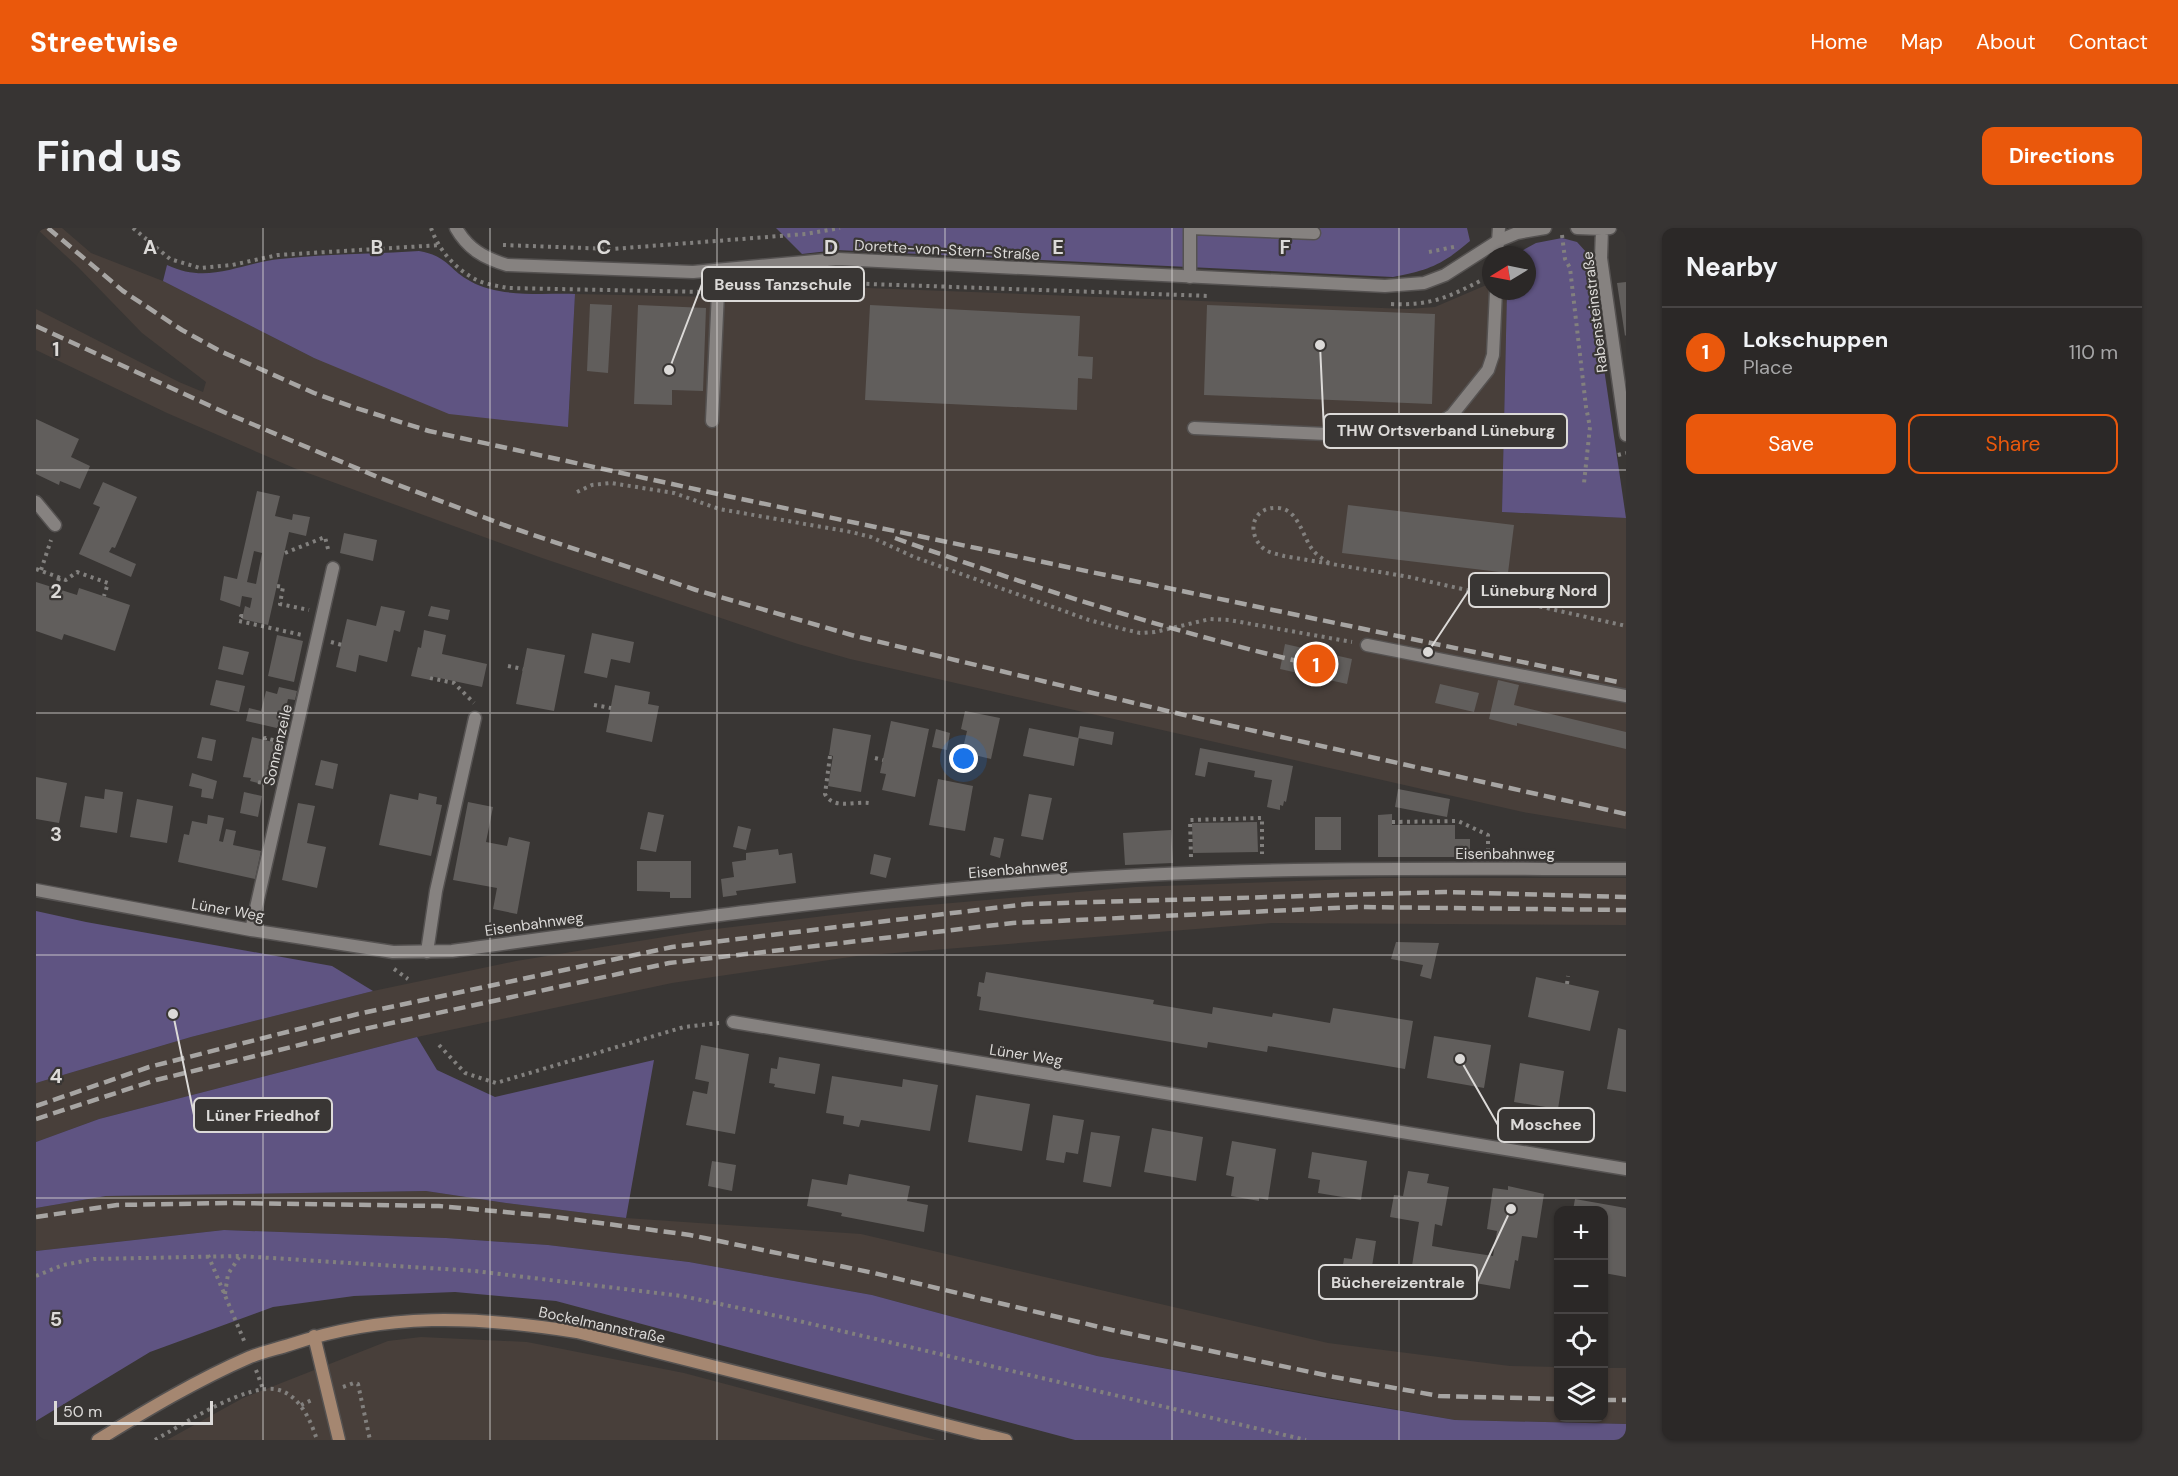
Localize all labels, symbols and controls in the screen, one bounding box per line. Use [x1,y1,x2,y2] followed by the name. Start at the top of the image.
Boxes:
[30,24,178,61] text: Streetwise
[1810,28,1868,56] text: Home
[1901,28,1943,56] text: Map
[1976,28,2036,56] text: About
[2069,28,2148,56] text: Contact
[1982,127,2142,185] button: Directions
[36,129,182,184] text: Find us
[143,234,157,260] text: A
[371,234,383,260] text: B
[597,234,611,260] text: C
[824,234,838,260] text: D
[1052,234,1064,260] text: E
[1279,234,1291,260] text: F
[854,235,1040,265] street label: Dorette-von-Stern-Straße
[1482,246,1536,300] north arrow
[1578,250,1612,374] street label: Rabensteinstraße
[1686,250,1778,284] text: Nearby
[702,267,864,301] callout: Beuss Tanzschule
[714,274,852,295] text: Beuss Tanzschule
[1743,325,1888,354] text: Lokschuppen
[52,336,60,362] text: 1
[1702,339,1709,365] text: 1
[2069,339,2118,365] text: 110 m
[1743,354,1793,380] text: Place
[1324,414,1567,448] callout: THW Ortsverband Lüneburg
[1686,414,1896,474] button: Save
[1908,414,2118,474] button: Share
[1337,420,1555,441] text: THW Ortsverband Lüneburg
[1469,573,1609,607] callout: Lüneburg Nord
[50,578,62,604] text: 2
[1481,580,1597,601] text: Lüneburg Nord
[1296,642,1336,686] pin: 1
[259,702,297,788] street label: Sonnenzeile
[949,744,978,773] your location
[50,821,62,847] text: 3
[1455,844,1555,864] street label: Eisenbahnweg
[968,855,1068,883] street label: Eisenbahnweg
[190,894,266,926] street label: Lüner Weg
[483,907,585,941] street label: Eisenbahnweg
[988,1039,1064,1071] street label: Lüner Weg
[50,1063,63,1089] text: 4
[194,1098,332,1132] callout: Lüner Friedhof
[206,1105,320,1126] text: Lüner Friedhof
[1498,1108,1594,1142] callout: Moschee
[1510,1114,1582,1135] text: Moschee
[1554,1206,1608,1422] map controls
[1554,1206,1608,1260] button: +
[1554,1260,1608,1314] button: −
[1319,1265,1477,1299] callout: Büchereizentrale
[1331,1272,1465,1293] text: Büchereizentrale
[537,1302,667,1348] street label: Bockelmannstraße
[50,1306,62,1332] text: 5
[1554,1314,1608,1368] button: locate
[1554,1368,1608,1422] button: layers
[54,1398,213,1426] scale bar
[63,1401,102,1422] text: 50 m

